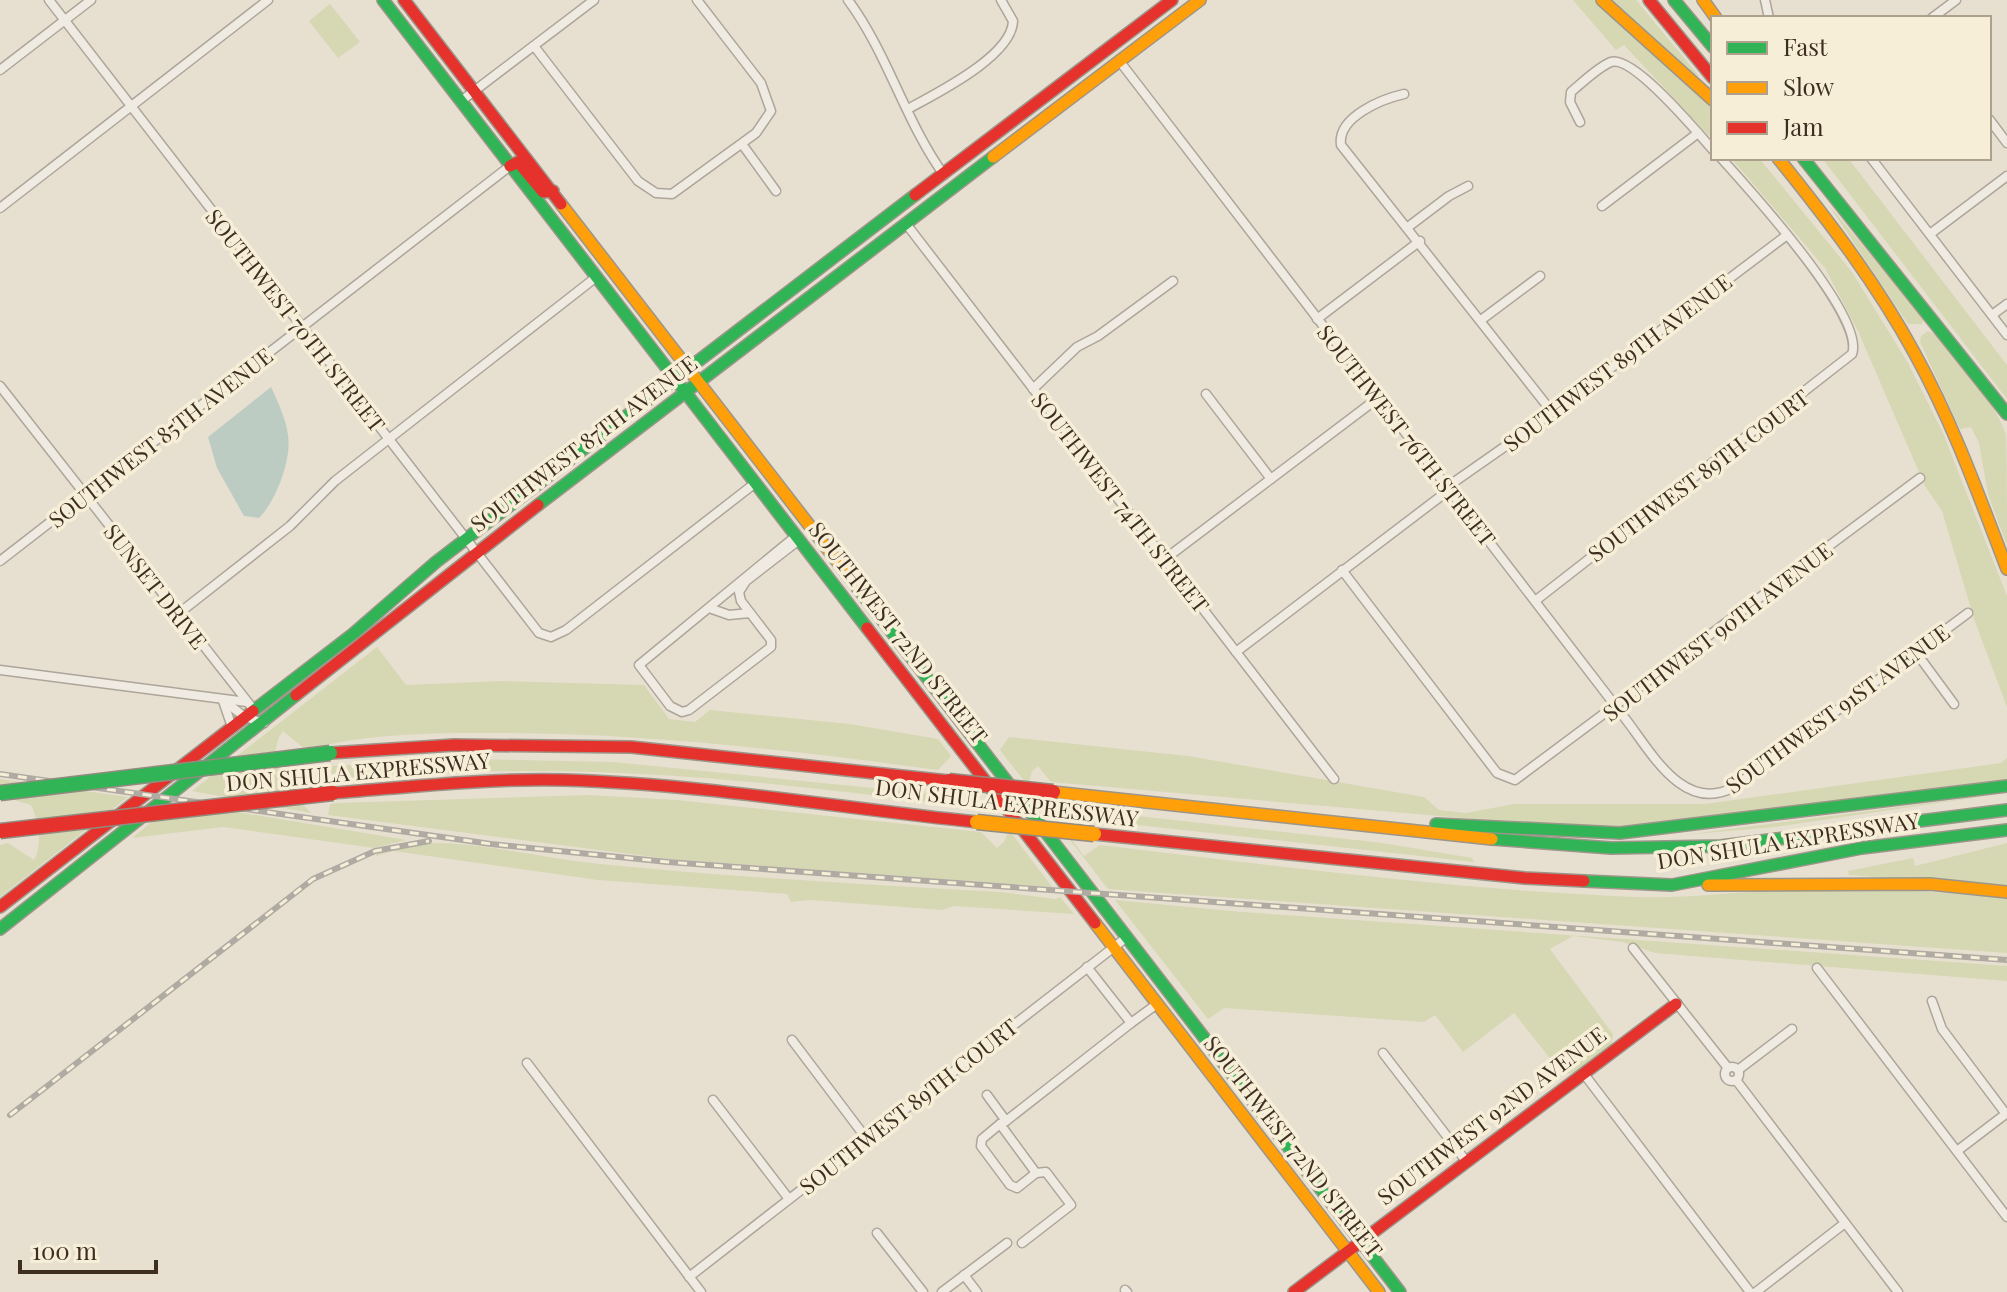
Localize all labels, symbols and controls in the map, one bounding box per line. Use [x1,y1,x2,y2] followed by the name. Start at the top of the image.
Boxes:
[1711,16,1991,160] legend
[1783,30,1828,62] text: Fast
[1783,70,1835,102] text: Slow
[1782,110,1824,142] text: Jam
[199,202,393,438] street label: SOUTHWEST 70TH STREET
[1497,266,1737,458] street label: SOUTHWEST 89TH AVENUE
[1311,318,1503,552] street label: SOUTHWEST 76TH STREET
[42,340,278,534] street label: SOUTHWEST 85TH AVENUE
[464,348,702,538] street label: SOUTHWEST 87TH AVENUE
[1581,382,1815,568] street label: SOUTHWEST 89TH COURT
[1025,385,1217,619] street label: SOUTHWEST 74TH STREET
[803,515,995,749] street label: SOUTHWEST 72ND STREET
[98,517,214,655] street label: SUNSET DRIVE
[1596,535,1838,727] street label: SOUTHWEST 90TH AVENUE
[1719,616,1955,800] street label: SOUTHWEST 91ST AVENUE
[225,745,491,797] street label: DON SHULA EXPRESSWAY
[874,771,1140,833] street label: DON SHULA EXPRESSWAY
[1655,804,1921,876] street label: DON SHULA EXPRESSWAY
[793,1011,1024,1201] street label: SOUTHWEST 89TH COURT
[1371,1019,1611,1211] street label: SOUTHWEST 92ND AVENUE
[1198,1029,1390,1263] street label: SOUTHWEST 72ND STREET
[20,1224,156,1274] scale bar
[32,1234,97,1266] text: 100 m

